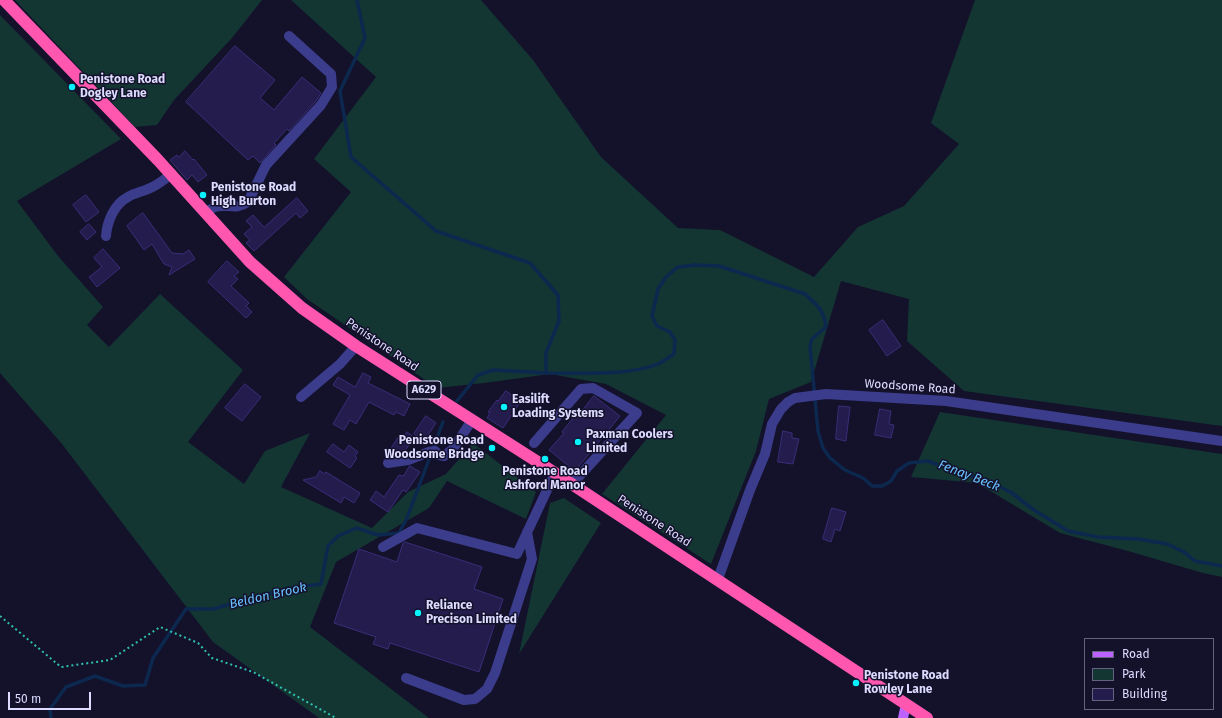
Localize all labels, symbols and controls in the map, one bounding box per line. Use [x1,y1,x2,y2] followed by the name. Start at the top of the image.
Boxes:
[80,73,165,101] place label: Penistone Road Dogley Lane
[67,82,77,92] marker: Penistone Road Dogley Lane
[211,181,296,209] place label: Penistone Road High Burton
[198,190,208,200] marker: Penistone Road High Burton
[343,315,421,375] street label: Penistone Road
[864,377,956,397] street label: Woodsome Road
[407,381,441,399] road number: A629
[512,393,604,421] place label: Easilift Loading Systems
[499,402,509,412] marker: Easilift Loading Systems
[586,428,673,456] place label: Paxman Coolers Limited
[385,434,484,462] place label: Penistone Road Woodsome Bridge
[573,437,583,447] marker: Paxman Coolers Limited
[487,443,497,453] marker: Penistone Road Woodsome Bridge
[540,454,550,464] marker: Penistone Road Ashford Manor
[936,457,1002,495] water label: Fenay Beck
[502,465,588,493] place label: Penistone Road Ashford Manor
[615,492,693,550] street label: Penistone Road
[228,580,308,612] water label: Beldon Brook
[426,599,517,627] place label: Reliance Precison Limited
[413,608,423,618] marker: Reliance Precison Limited
[1084,638,1214,710] legend
[1122,647,1150,661] text: Road
[1122,667,1146,681] text: Park
[864,669,949,697] place label: Penistone Road Rowley Lane
[851,678,861,688] marker: Penistone Road Rowley Lane
[10,684,93,710] scale bar
[1122,687,1167,701] text: Building
[15,692,41,706] text: 50 m

